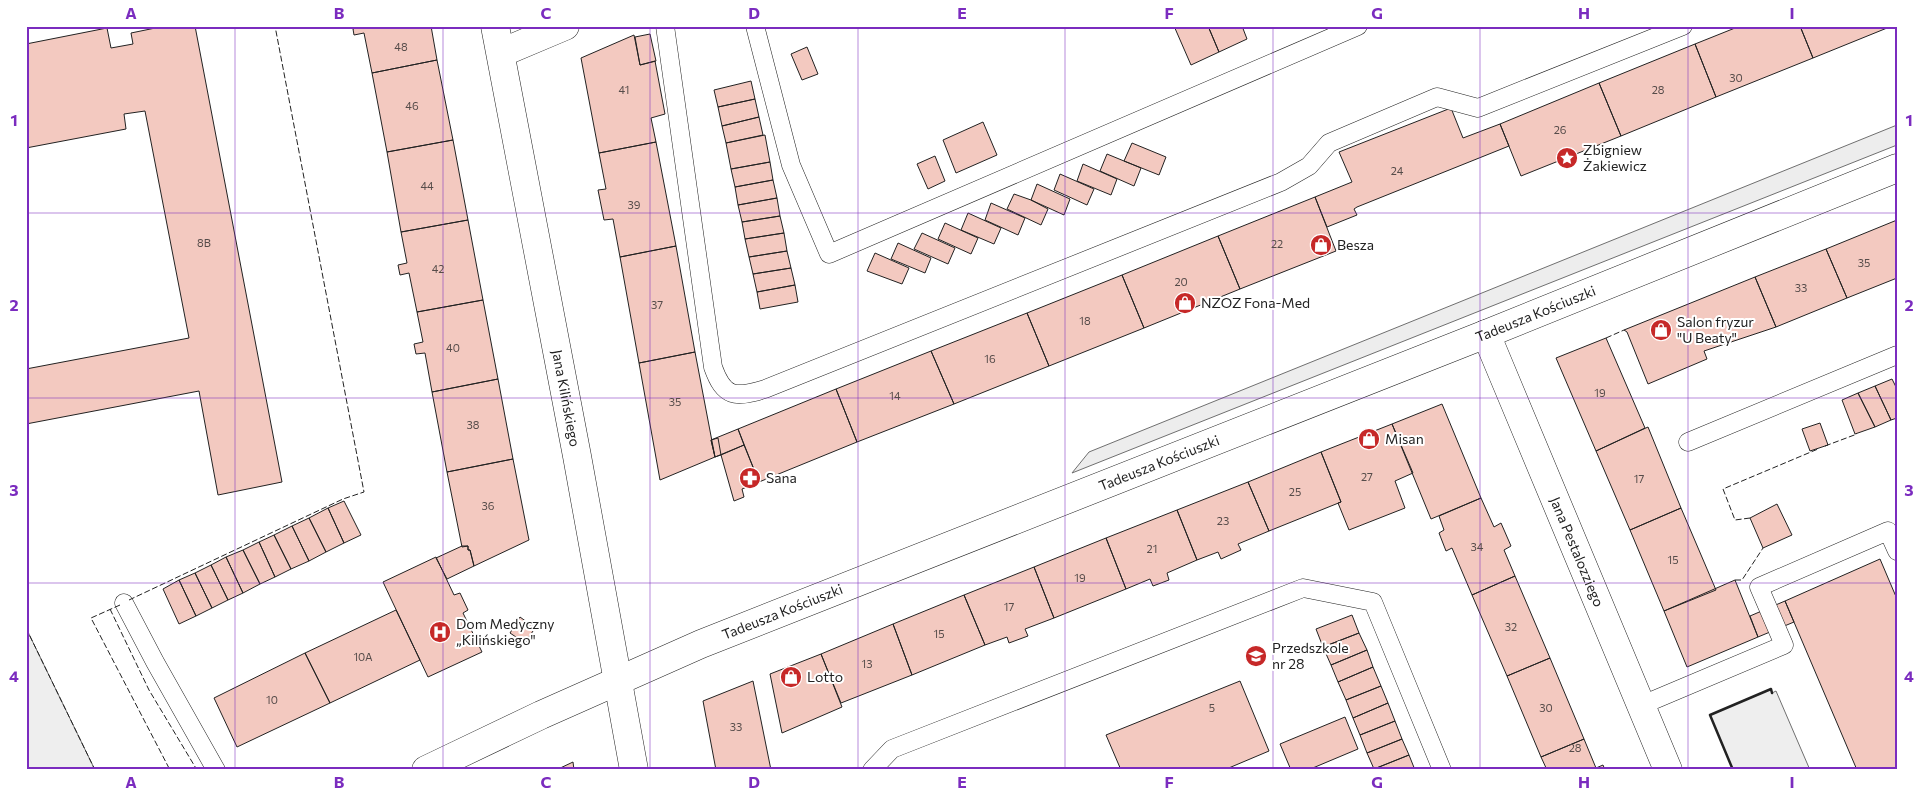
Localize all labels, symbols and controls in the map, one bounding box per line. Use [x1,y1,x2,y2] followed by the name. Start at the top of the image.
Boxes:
[125,3,137,22] text: A
[334,3,345,22] text: B
[541,3,552,22] text: C
[748,3,760,22] text: D
[957,3,967,22] text: E
[1164,3,1174,22] text: F
[1371,3,1383,22] text: G
[1578,3,1590,22] text: H
[1789,3,1795,22] text: I
[394,40,408,53] house number: 48
[1729,71,1743,84] house number: 30
[619,83,629,96] house number: 41
[1652,83,1665,96] house number: 28
[405,99,419,112] house number: 46
[10,110,18,129] text: 1
[1905,110,1913,129] text: 1
[1554,123,1567,136] house number: 26
[1583,141,1647,174] place label: Zbigniew Żakiewicz
[1555,146,1579,170] place icon: Zbigniew Żakiewicz
[1391,164,1404,177] house number: 24
[420,179,434,192] house number: 44
[628,198,641,211] house number: 39
[1309,233,1333,257] shop icon: Besza
[197,236,211,249] house number: 8B
[1337,236,1374,253] place label: Besza
[1271,237,1283,250] house number: 22
[1858,256,1870,269] house number: 35
[432,262,444,275] house number: 42
[1174,275,1188,288] house number: 20
[1795,281,1807,294] house number: 33
[1473,282,1598,345] street label: Tadeusza Kościuszki
[1173,291,1197,315] shop icon: NZOZ Fona-Med
[1201,294,1310,311] place label: NZOZ Fona-Med
[9,295,19,314] text: 2
[1904,295,1914,314] text: 2
[651,298,663,311] house number: 37
[1677,313,1754,346] place label: Salon fryzur "U Beaty"
[1079,314,1091,327] house number: 18
[1649,318,1673,342] shop icon: Salon fryzur "U Beaty"
[446,341,460,354] house number: 40
[549,348,584,448] street label: Jana Kilińskiego
[984,352,996,365] house number: 16
[1594,386,1606,399] house number: 19
[889,389,901,402] house number: 14
[669,395,681,408] house number: 35
[467,418,480,431] house number: 38
[1357,427,1381,451] shop icon: Misan
[1385,430,1424,447] place label: Misan
[1096,431,1222,494] street label: Tadeusza Kościuszki
[738,466,762,490] pharmacy icon: Sana
[766,469,797,486] place label: Sana
[1361,470,1373,483] house number: 27
[1634,472,1644,485] house number: 17
[9,480,19,499] text: 3
[1904,480,1914,499] text: 3
[1289,485,1301,498] house number: 25
[1547,494,1608,609] street label: Jana Pestalozziego
[482,499,495,512] house number: 36
[1217,514,1229,527] house number: 23
[1471,540,1484,553] house number: 34
[1147,542,1157,555] house number: 21
[1667,553,1679,566] house number: 15
[1074,571,1086,584] house number: 19
[719,580,845,643] street label: Tadeusza Kościuszki
[1004,600,1014,613] house number: 17
[456,615,554,648] place label: Dom Medyczny „Kilińskiego"
[428,620,452,644] hospital icon: Dom Medyczny „Kilińskiego"
[1505,620,1517,633] house number: 32
[933,627,945,640] house number: 15
[1272,639,1349,672] place label: Przedszkole nr 28
[1244,644,1268,668] school or university icon: Przedszkole nr 28
[353,650,373,663] house number: 10A
[862,657,872,670] house number: 13
[779,665,803,689] shop icon: Lotto
[9,666,19,685] text: 4
[1904,666,1914,685] text: 4
[807,668,843,685] place label: Lotto
[266,693,278,706] house number: 10
[1209,701,1215,714] house number: 5
[1539,701,1553,714] house number: 30
[730,720,742,733] house number: 33
[1569,741,1582,754] house number: 28
[125,772,137,791] text: A
[334,772,345,791] text: B
[541,772,552,791] text: C
[748,772,760,791] text: D
[957,772,967,791] text: E
[1164,772,1174,791] text: F
[1371,772,1383,791] text: G
[1578,772,1590,791] text: H
[1789,772,1795,791] text: I

